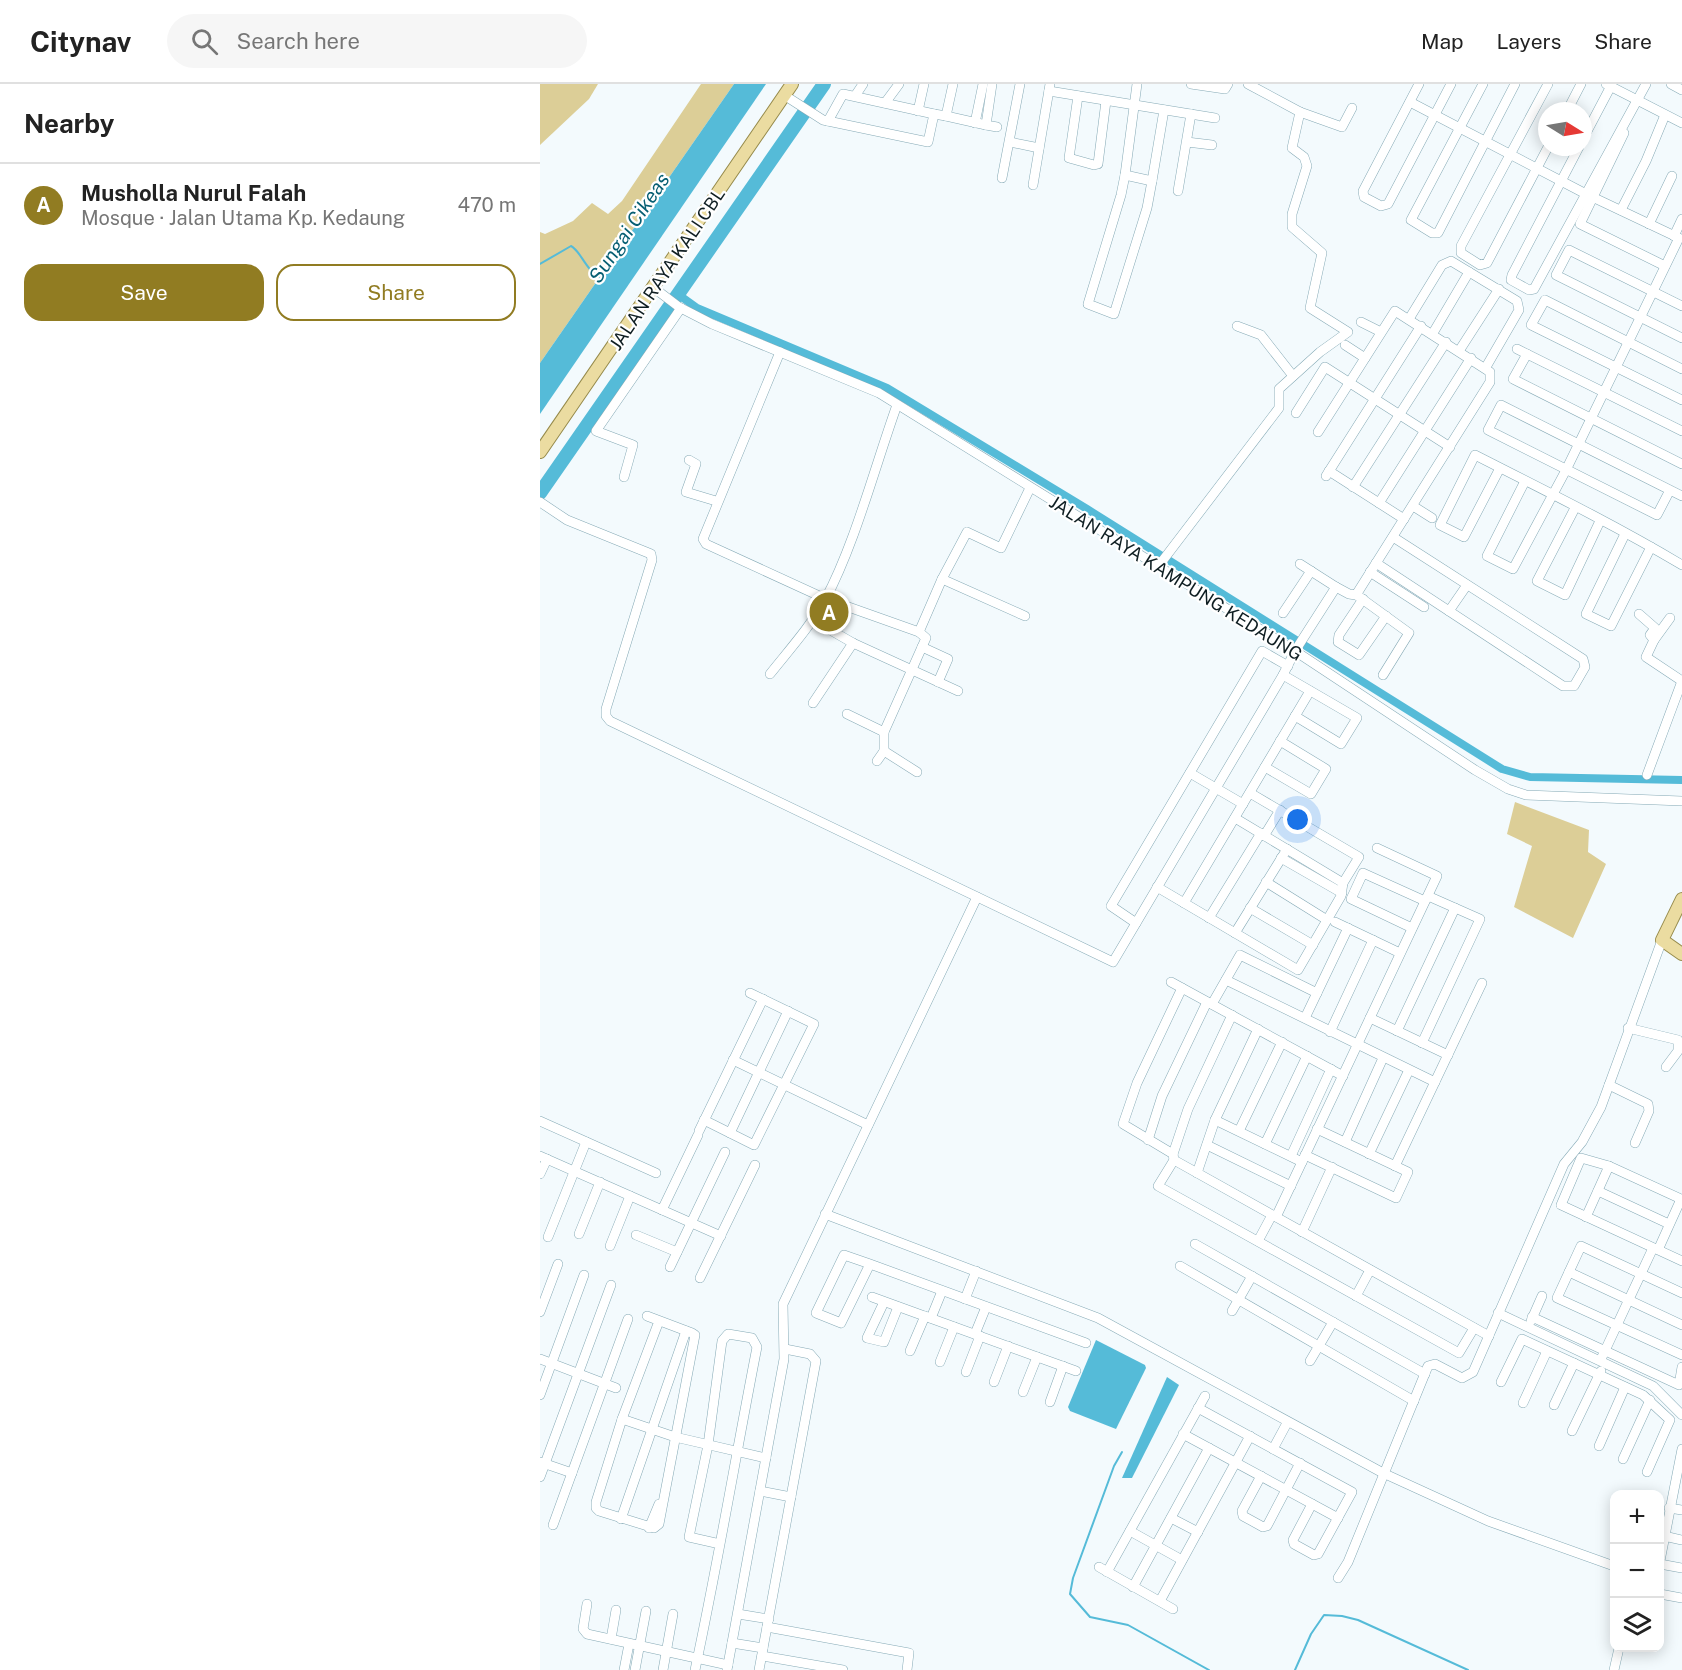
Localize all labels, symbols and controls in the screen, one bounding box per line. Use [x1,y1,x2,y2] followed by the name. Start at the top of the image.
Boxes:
[167,14,587,68] search box
[30,25,131,58] text: Citynav
[188,25,221,58] icon: search
[236,28,360,54] text: Search here
[1421,29,1464,54] text: Map
[1497,29,1561,54] text: Layers
[1594,29,1652,54] text: Share
[1538,102,1592,156] north arrow
[24,108,114,139] text: Nearby
[583,168,675,287] water label: Sungai Cikeas
[81,180,306,206] text: Musholla Nurul Falah
[605,184,729,354] street label: JALAN RAYA KALI CBL
[36,193,51,217] text: A
[457,193,516,217] text: 470 m
[81,206,405,230] text: Mosque · Jalan Utama Kp. Kedaung
[24,264,264,321] button: Save
[276,264,516,321] button: Share
[1046,491,1306,665] street label: JALAN RAYA KAMPUNG KEDAUNG
[810,590,848,634] pin: A
[1283,805,1312,834] your location
[1610,1490,1664,1652] map controls
[1610,1490,1664,1544] button: +
[1610,1544,1664,1598] button: −
[1610,1598,1664,1652] button: layers

